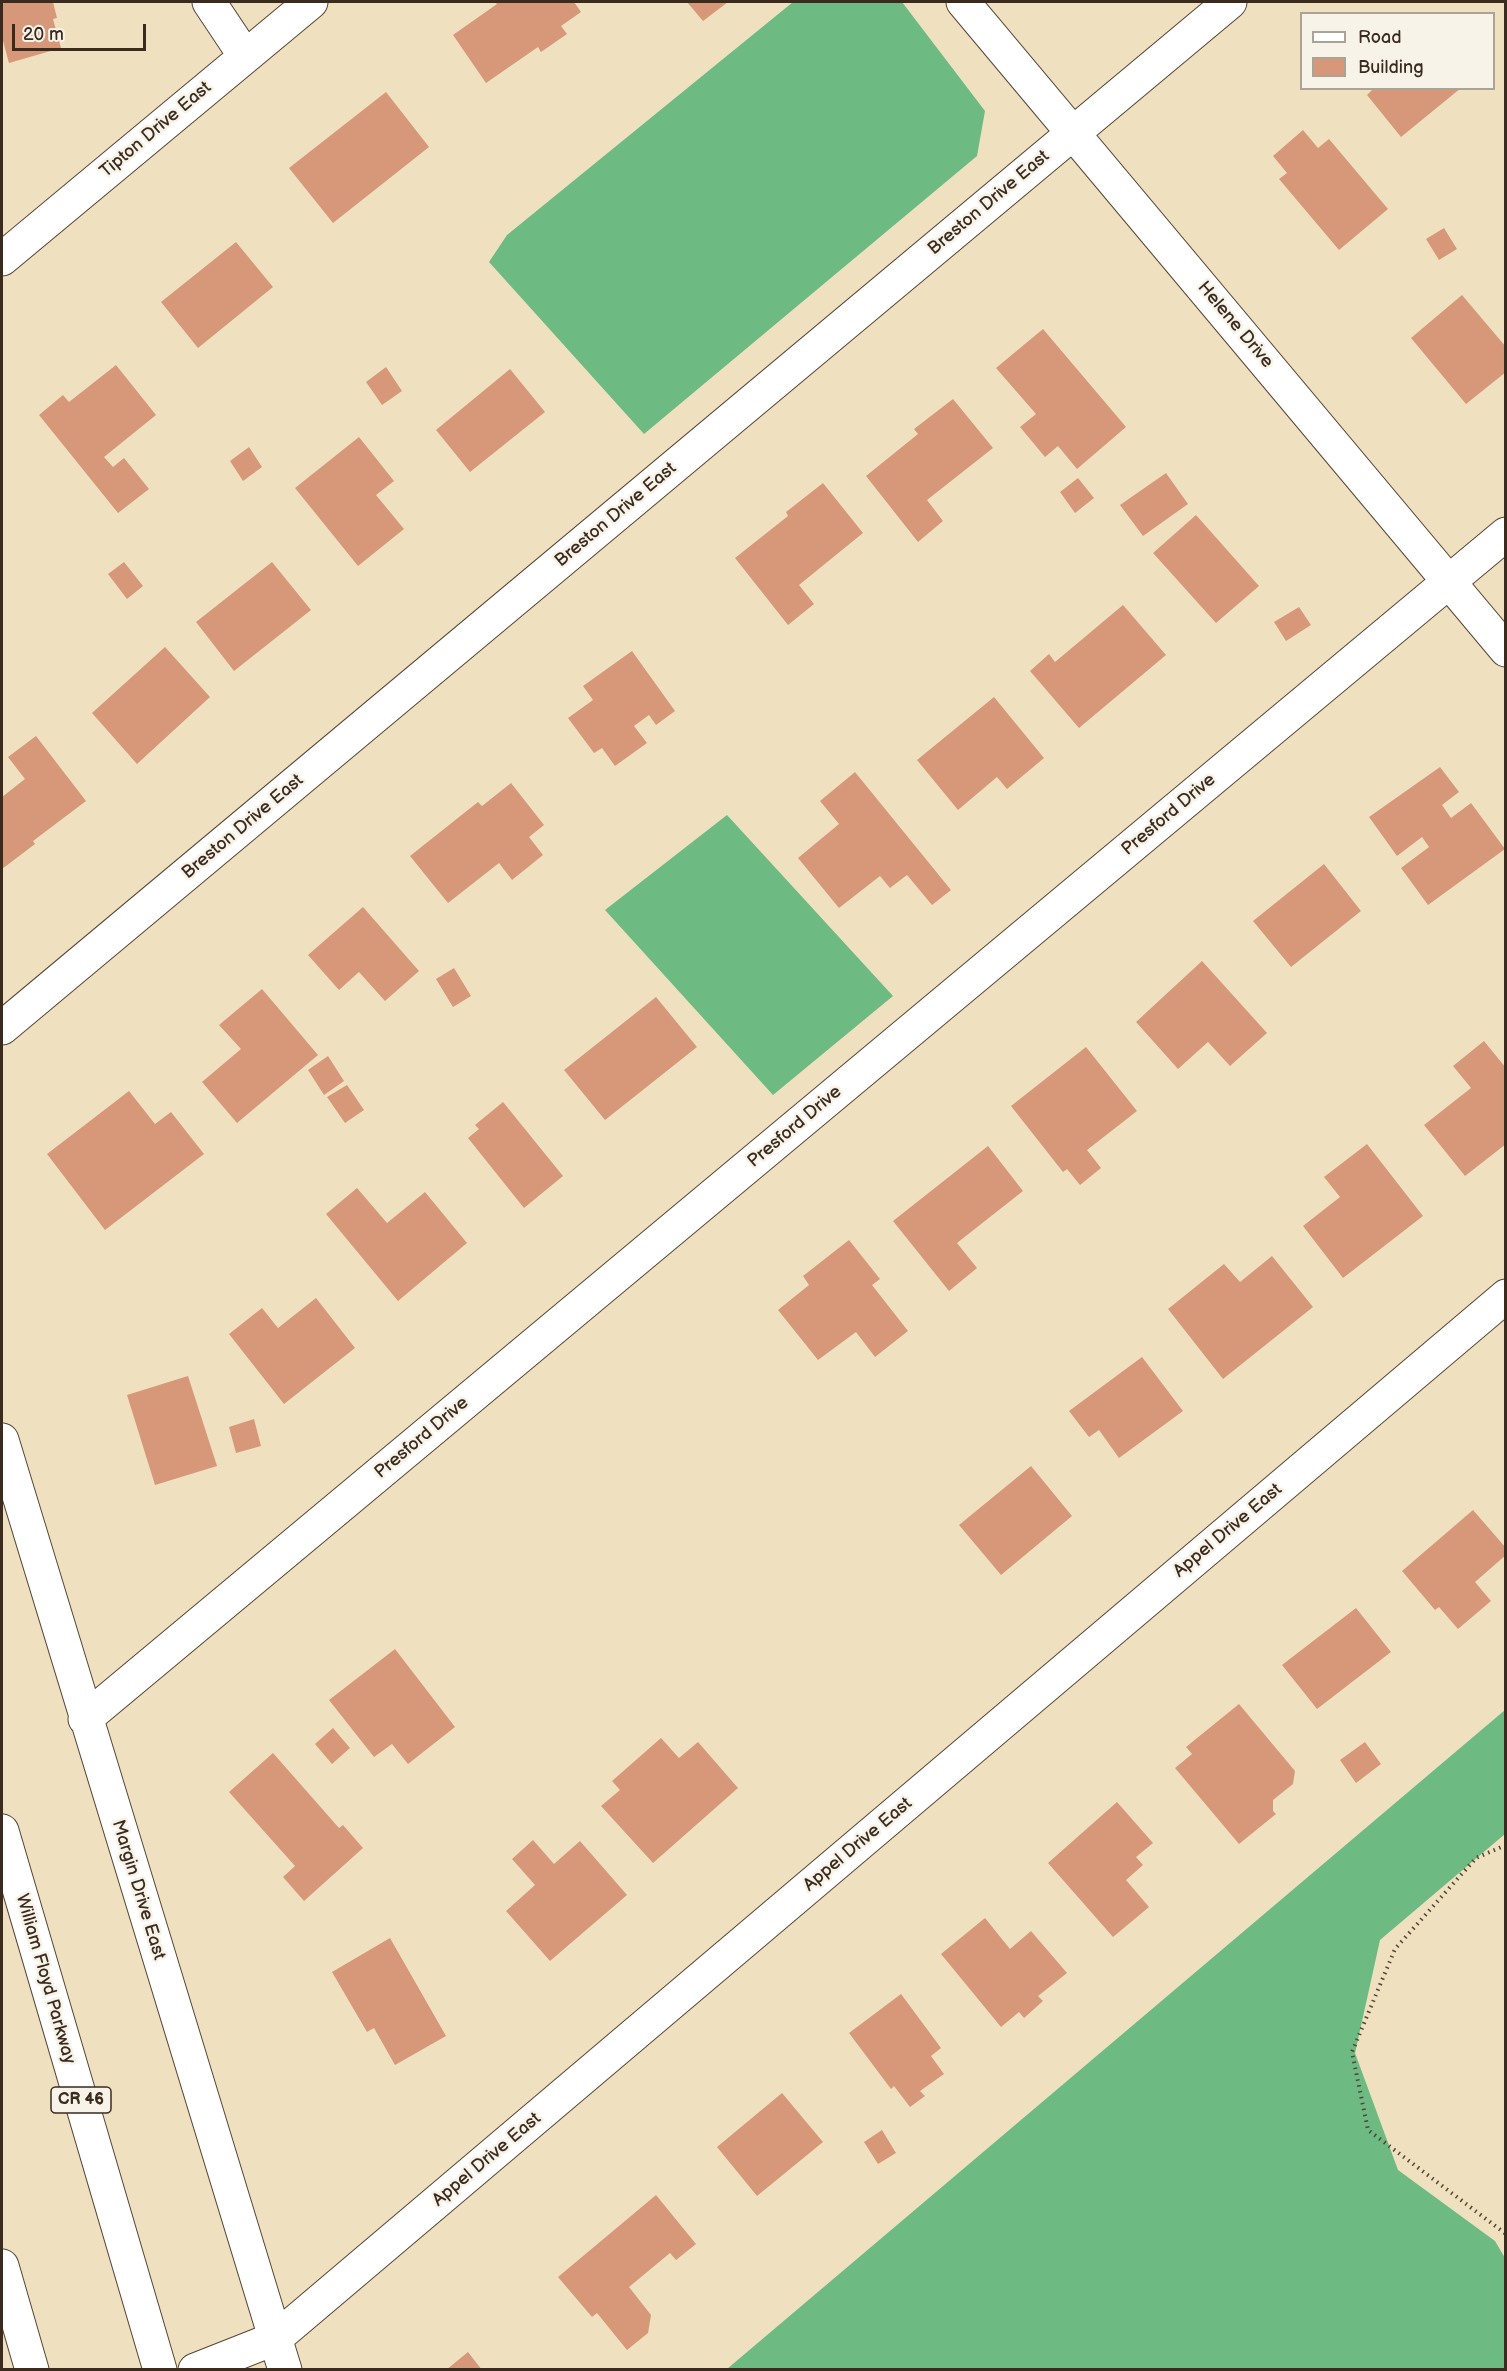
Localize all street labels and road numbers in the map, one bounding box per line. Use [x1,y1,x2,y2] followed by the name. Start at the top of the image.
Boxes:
[96,77,216,183] street label: Tipton Drive East
[924,146,1054,260] street label: Breston Drive East
[1193,277,1277,373] street label: Helene Drive
[551,458,681,572] street label: Breston Drive East
[178,770,308,884] street label: Breston Drive East
[1118,770,1220,860] street label: Presford Drive
[744,1082,846,1172] street label: Presford Drive
[371,1393,473,1483] street label: Presford Drive
[1169,1479,1287,1583] street label: Appel Drive East
[799,1793,917,1897] street label: Appel Drive East
[106,1817,170,1963] street label: Margin Drive East
[10,1892,80,2066] street label: William Floyd Parkway
[51,2087,111,2113] road number: CR 46
[428,2108,546,2212] street label: Appel Drive East

